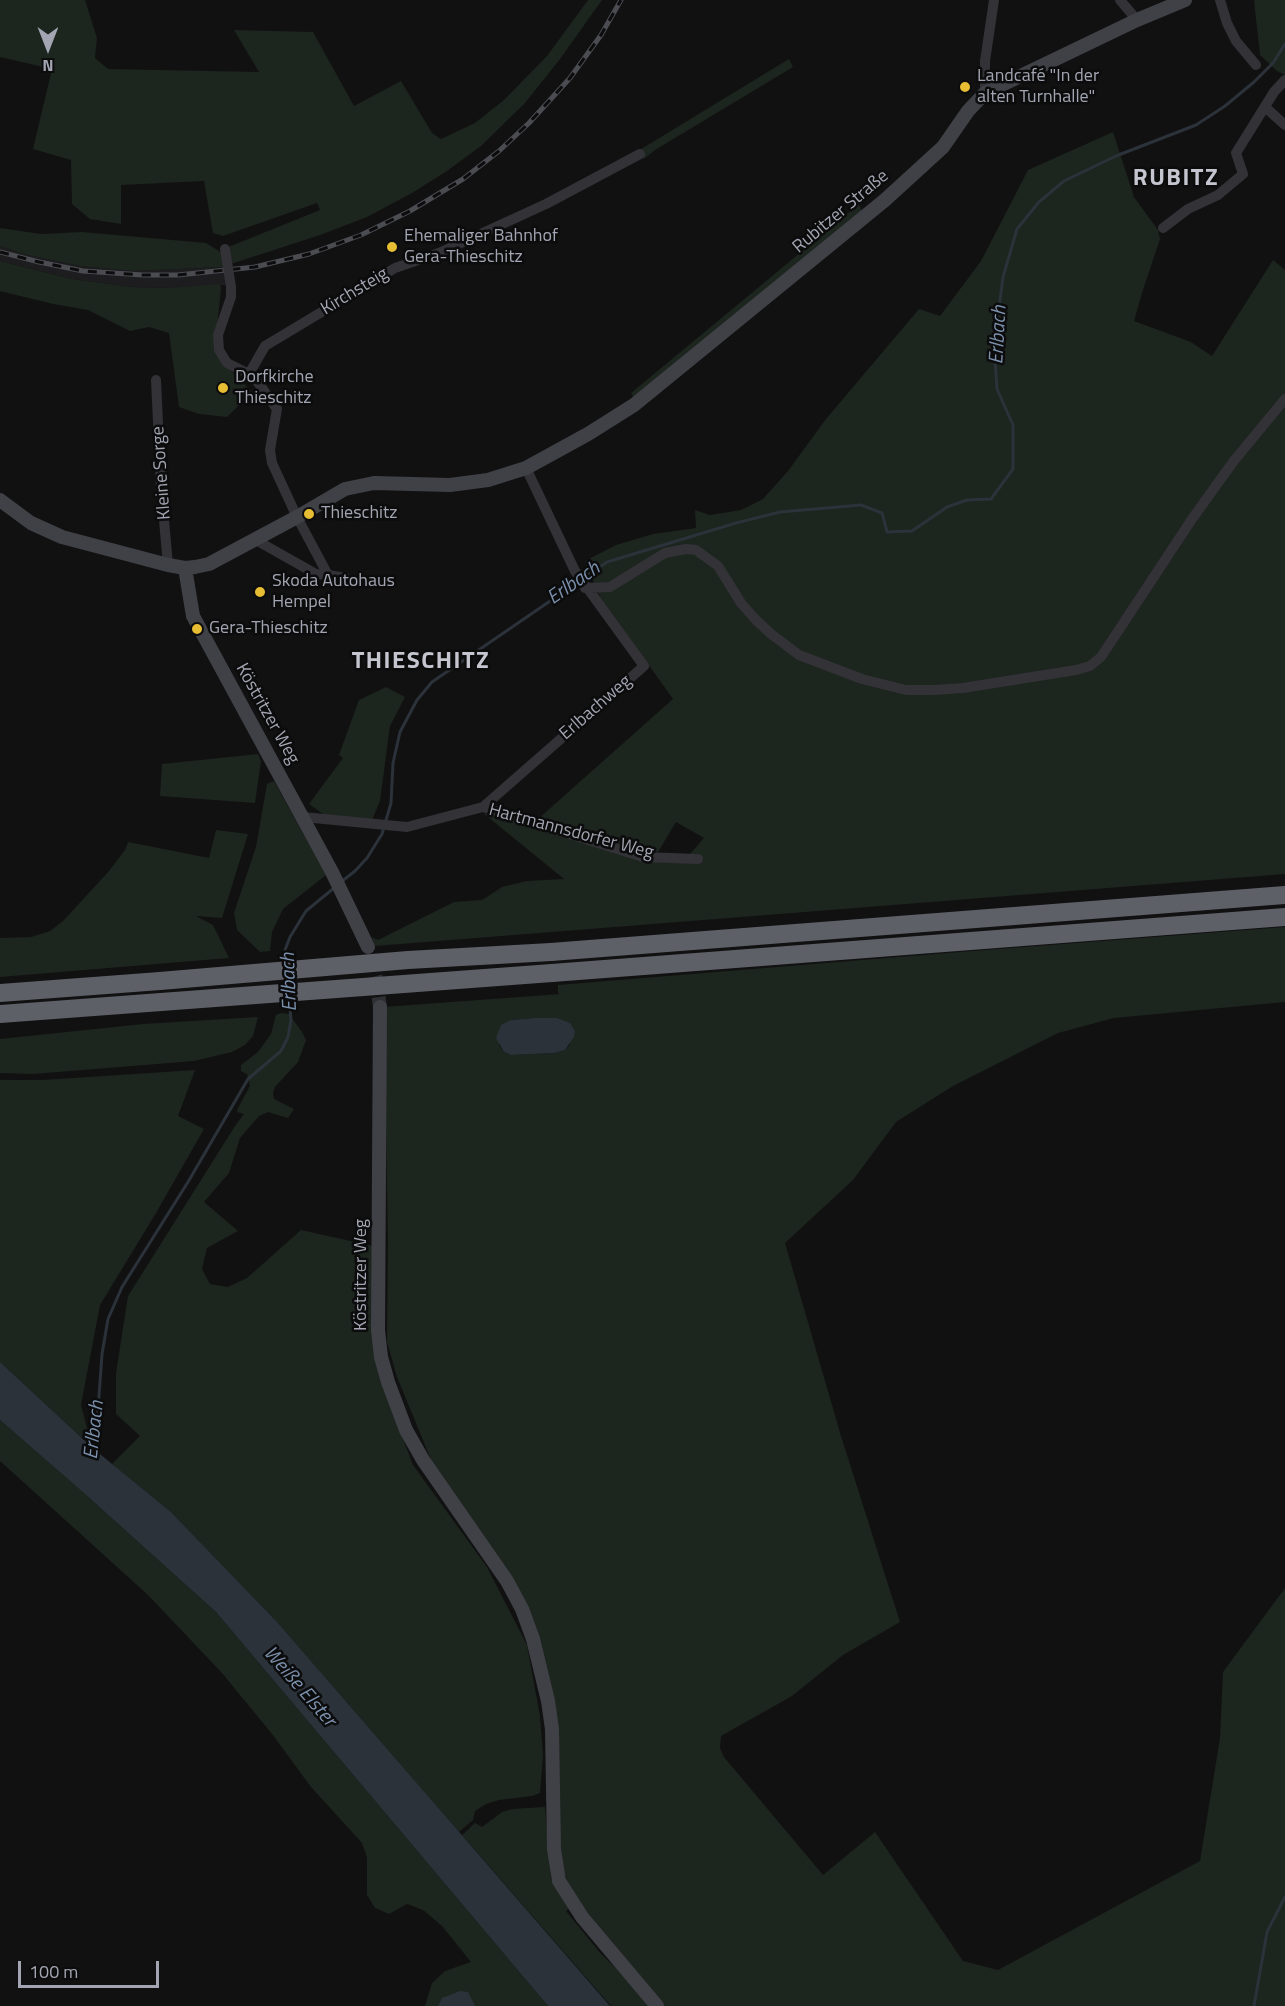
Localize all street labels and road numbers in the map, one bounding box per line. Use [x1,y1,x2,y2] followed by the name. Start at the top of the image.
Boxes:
[789,166,893,258] street label: Rubitzer Straße
[317,264,393,320] street label: Kirchsteig
[148,425,176,521] street label: Kleine Sorge
[230,660,304,768] street label: Köstritzer Weg
[556,671,636,745] street label: Erlbachweg
[486,800,656,864] street label: Hartmannsdorfer Weg
[351,1219,373,1331] street label: Köstritzer Weg

